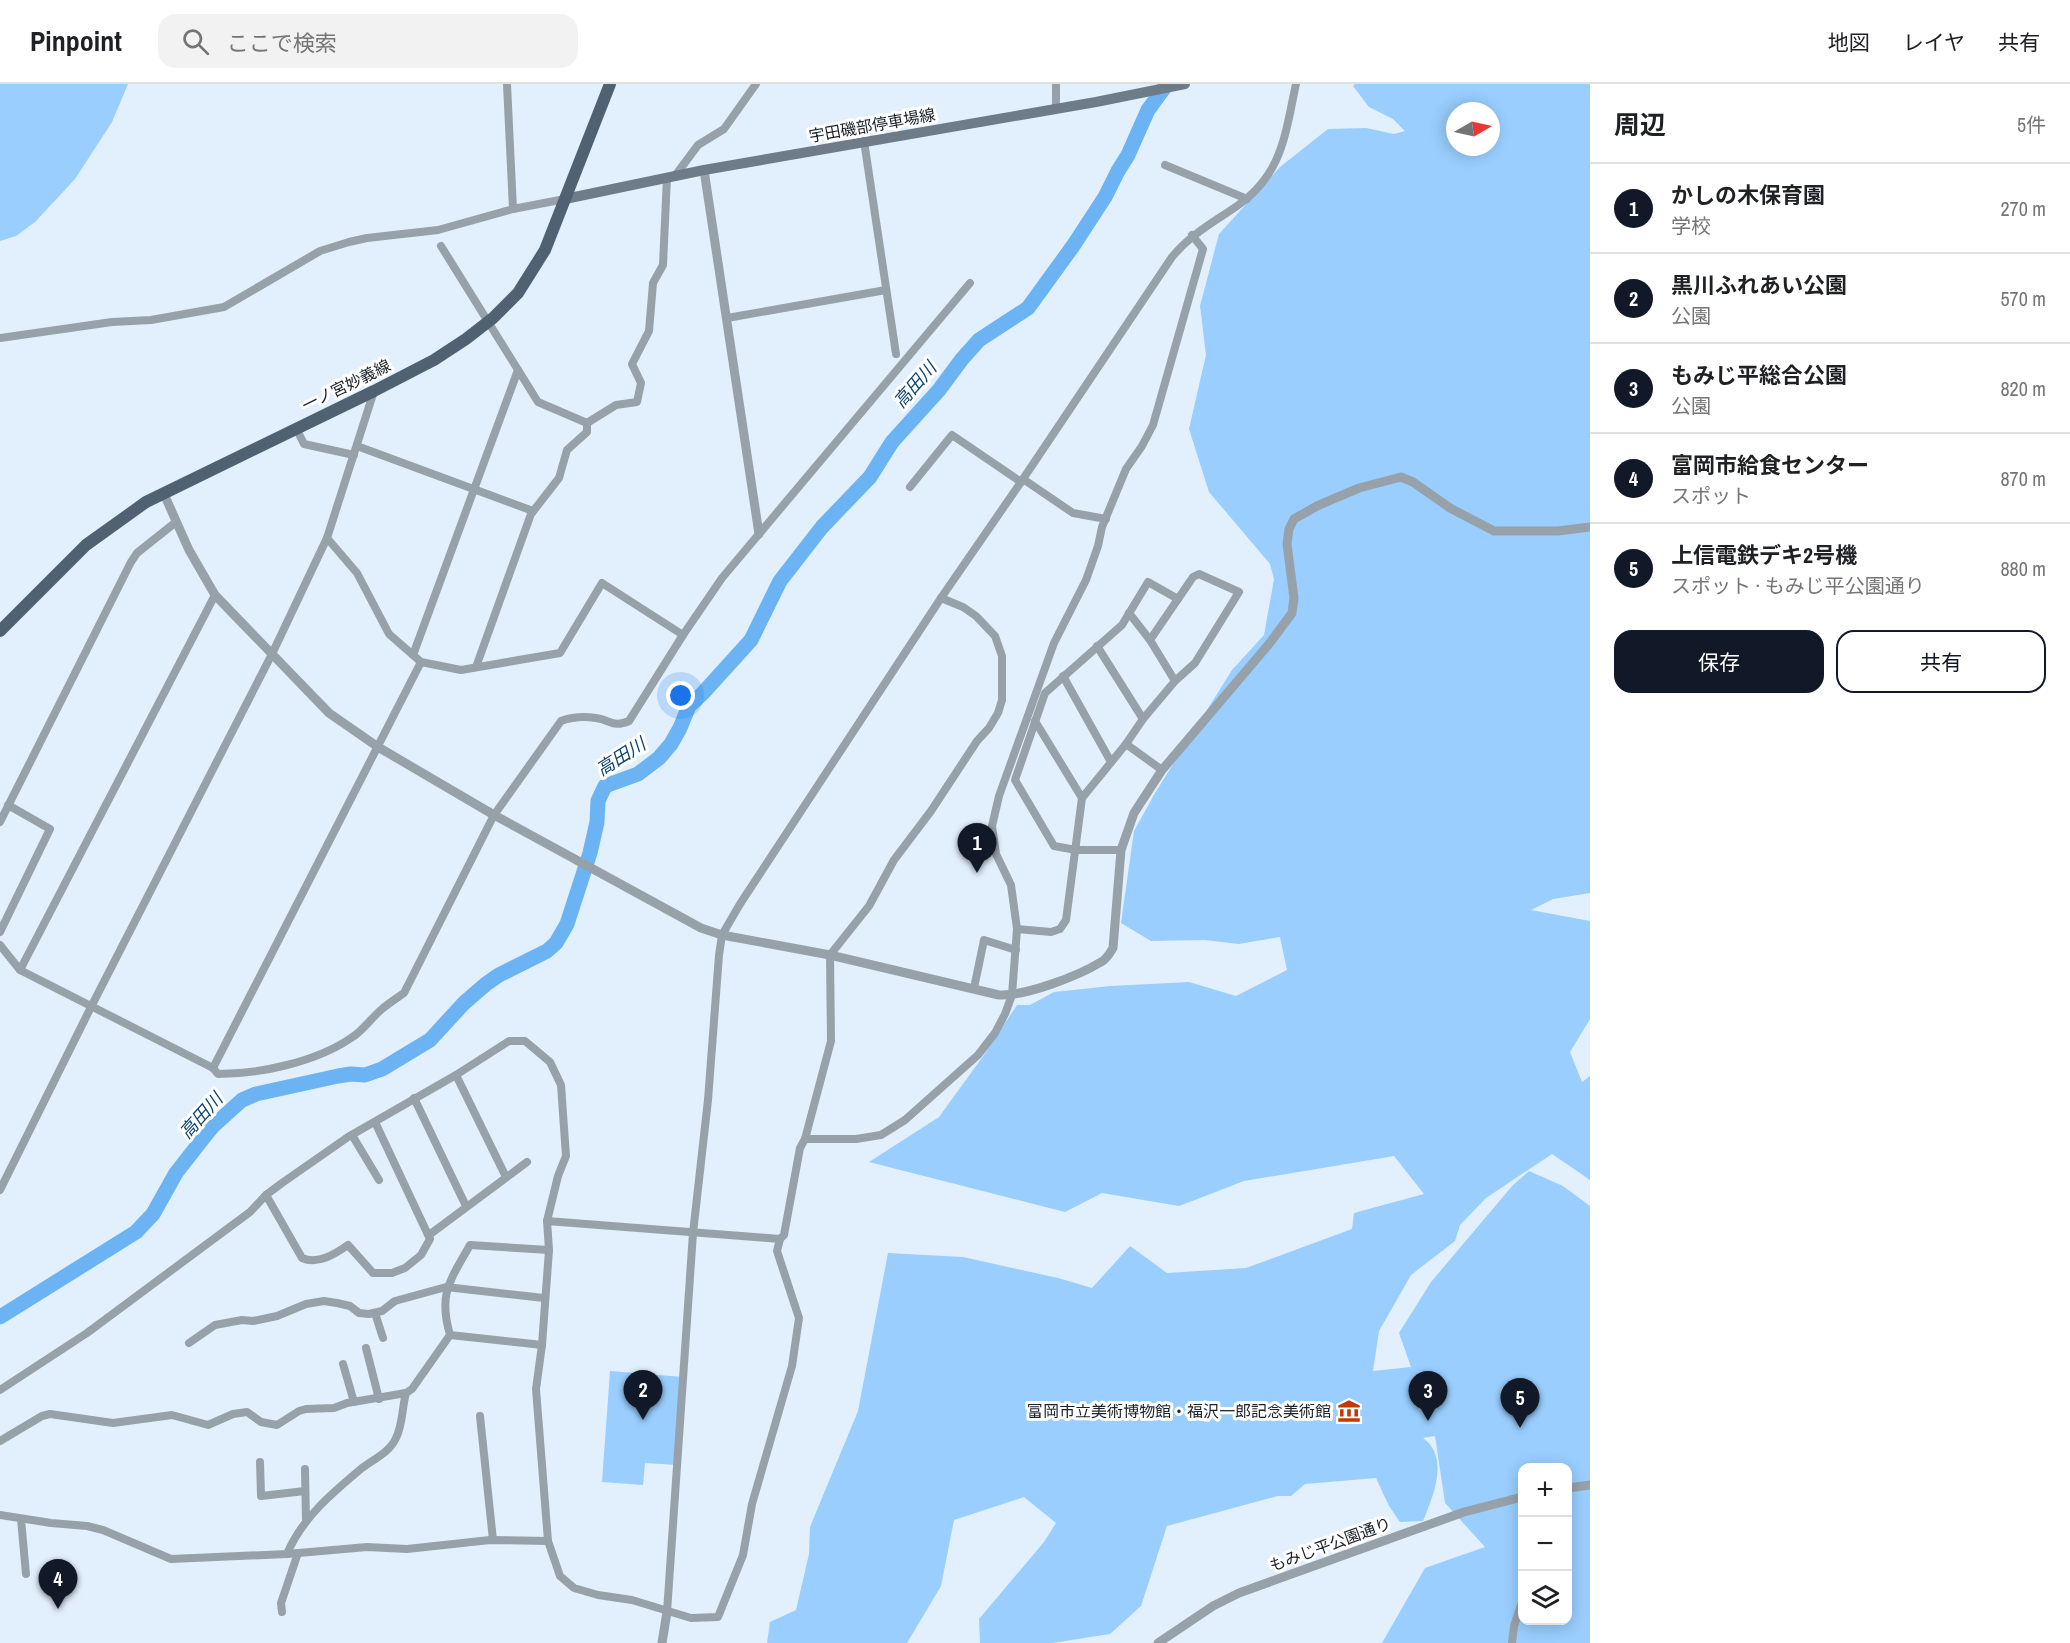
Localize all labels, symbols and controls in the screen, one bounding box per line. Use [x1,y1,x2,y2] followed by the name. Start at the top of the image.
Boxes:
[158,14,578,68] search box
[30,22,122,60] text: Pinpoint
[179,25,212,58] icon: search
[227,28,337,58] text: ここで検索
[1828,28,1870,57] text: 地図
[1903,28,1965,57] text: レイヤ
[1998,28,2040,57] text: 共有
[1446,102,1500,156] north arrow
[807,103,937,147] street label: 宇田磯部停車場線
[1614,107,1666,142] text: 周辺
[2017,111,2046,138] text: 5件
[1671,180,1825,210] text: かしの木保育園
[1629,195,1638,222] text: 1
[2000,195,2046,222] text: 270 m
[1671,212,1711,239] text: 学校
[1671,270,1847,300] text: 黒川ふれあい公園
[1629,285,1638,312] text: 2
[2000,285,2046,312] text: 570 m
[1671,302,1711,329] text: 公園
[298,354,394,416] street label: 一ノ宮妙義線
[887,355,943,413] water label: 高田川
[1671,360,1847,390] text: もみじ平総合公園
[1629,375,1638,402] text: 3
[2000,375,2046,402] text: 820 m
[1671,392,1711,419] text: 公園
[1671,450,1869,480] text: 富岡市給食センター
[1629,465,1638,492] text: 4
[2000,465,2046,492] text: 870 m
[1671,482,1751,509] text: スポット
[1671,540,1857,570] text: 上信電鉄デキ2号機
[1629,555,1638,582] text: 5
[2000,555,2046,582] text: 880 m
[1671,572,1925,599] text: スポット · もみじ平公園通り
[1614,630,1824,693] button: 保存
[1836,630,2046,693] button: 共有
[666,681,695,710] your location
[591,731,652,781] water label: 高田川
[958,824,996,873] pin: 1
[173,1086,229,1144] water label: 高田川
[624,1370,662,1420] pin: 2
[1408,1372,1448,1421] pin: 3
[1500,1378,1540,1428] pin: 5
[1336,1398,1362,1424] museum icon: 富岡市立美術博物館・福沢一郎記念美術館
[1027,1400,1331,1422] place label: 富岡市立美術博物館・福沢一郎記念美術館
[1518,1463,1572,1625] map controls
[1518,1463,1572,1517] button: +
[1266,1512,1394,1576] street label: もみじ平公園通り
[1518,1517,1572,1571] button: −
[38,1560,78,1609] pin: 4
[1518,1571,1572,1625] button: layers

